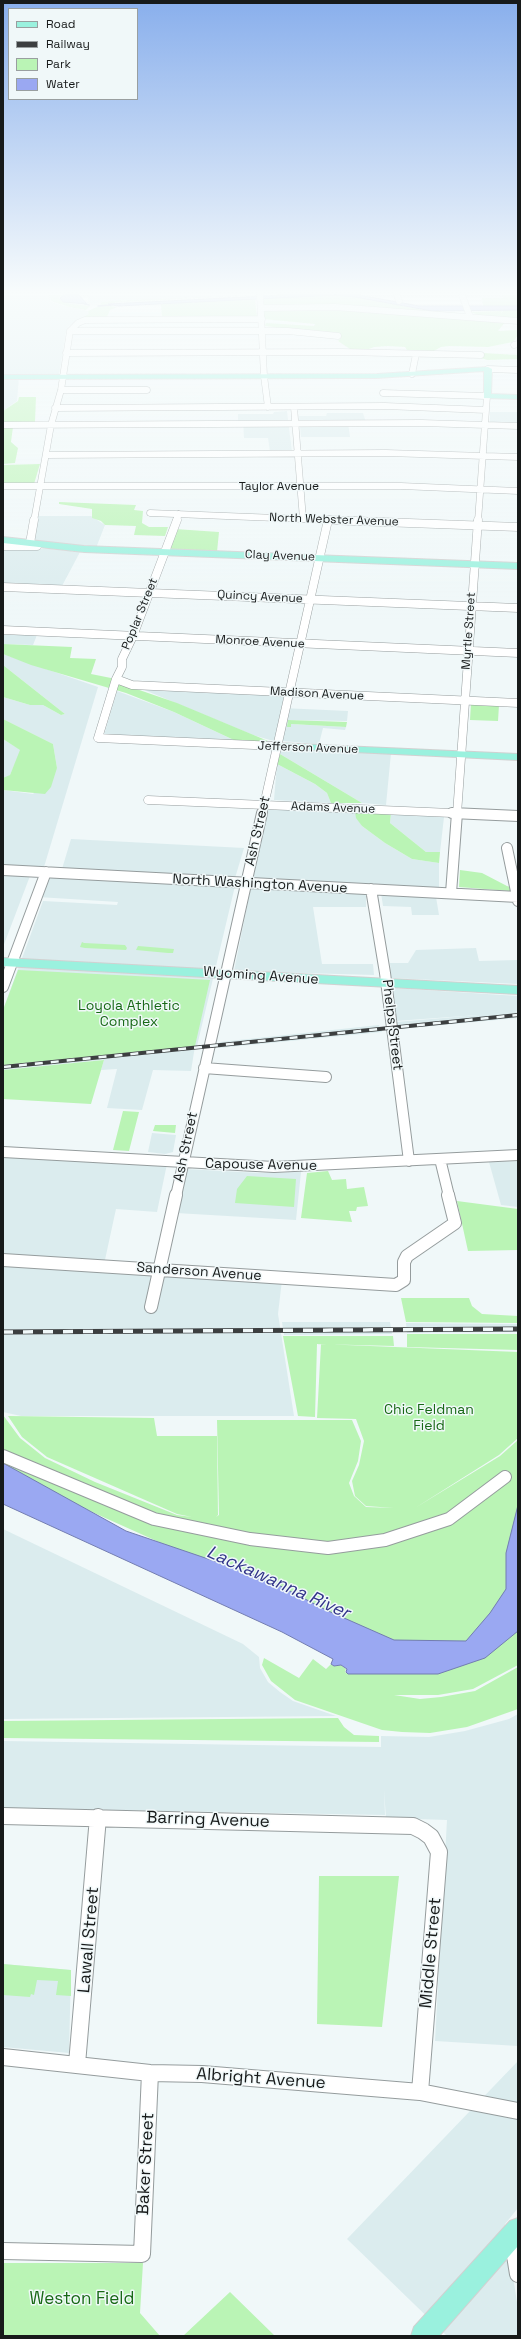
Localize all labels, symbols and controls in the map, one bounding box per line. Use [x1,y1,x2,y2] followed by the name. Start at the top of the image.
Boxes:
[8,8,138,100] legend
[46,16,75,32] text: Road
[46,36,90,52] text: Railway
[46,56,71,72] text: Park
[46,76,80,92] text: Water
[239,480,319,494] street label: Taylor Avenue
[269,511,399,529] street label: North Webster Avenue
[245,548,315,564] street label: Clay Avenue
[119,576,161,652] street label: Poplar Street
[217,588,303,606] street label: Quincy Avenue
[459,592,479,670] street label: Myrtle Street
[215,632,305,652] street label: Monroe Avenue
[270,684,364,704] street label: Madison Avenue
[257,739,359,757] street label: Jefferson Avenue
[242,794,274,868] street label: Ash Street
[291,799,375,817] street label: Adams Avenue
[172,871,348,897] street label: North Washington Avenue
[203,964,319,988] street label: Wyoming Avenue
[378,979,406,1071] street label: Phelps Street
[78,998,180,1030] park label: Loyola Athletic Complex
[170,1110,202,1184] street label: Ash Street
[205,1156,317,1174] street label: Capouse Avenue
[136,1259,262,1285] street label: Sanderson Avenue
[384,1402,474,1434] park label: Chic Feldman Field
[203,1542,353,1624] water label: Lackawanna River
[146,1808,270,1832] street label: Barring Avenue
[74,1886,104,1994] street label: Lawall Street
[416,1897,446,2009] street label: Middle Street
[196,2064,326,2094] street label: Albright Avenue
[133,2112,159,2216] street label: Baker Street
[30,2289,134,2309] park label: Weston Field

